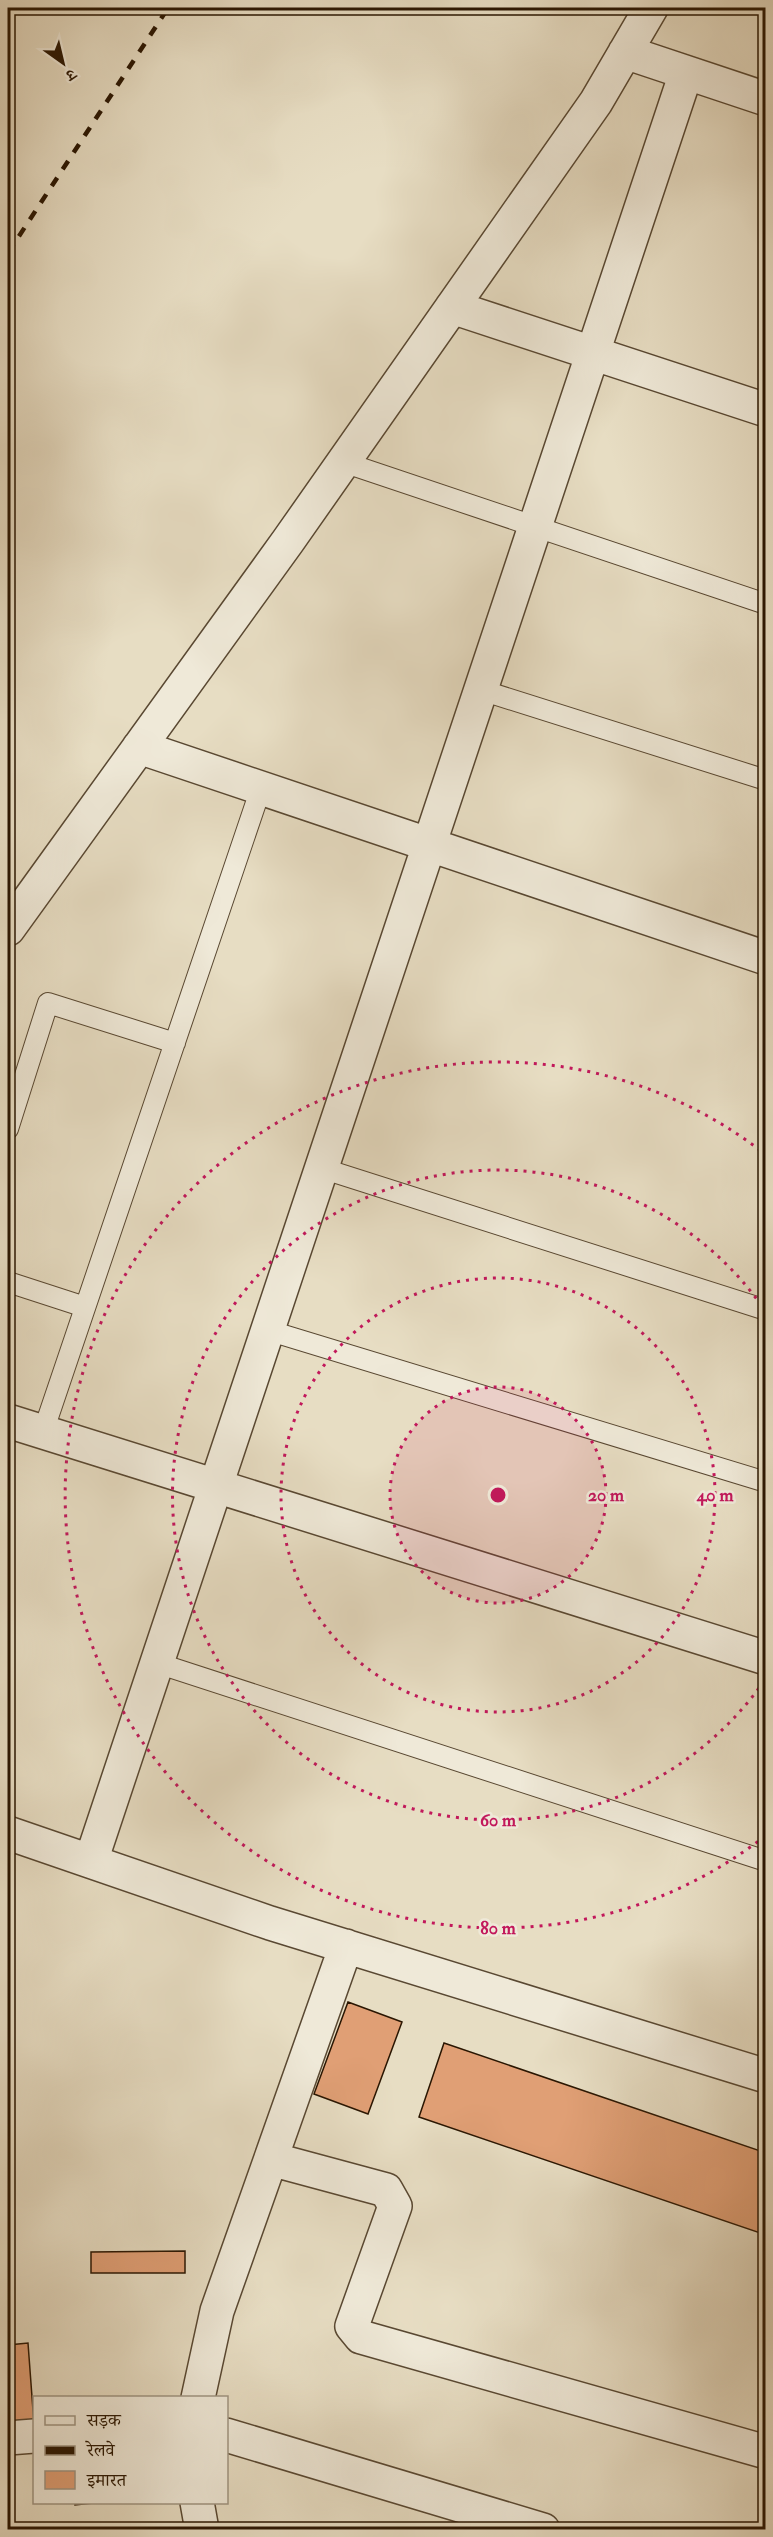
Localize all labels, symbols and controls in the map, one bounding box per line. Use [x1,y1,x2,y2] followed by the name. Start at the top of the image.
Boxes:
[33,33,93,93] north arrow
[60,63,81,86] text: उ
[588,1484,625,1507] text: 20 m
[696,1484,734,1507] text: 40 m
[488,1485,508,1505] centre of rings
[480,1809,517,1832] text: 60 m
[480,1917,517,1940] text: 80 m
[33,2396,228,2504] legend
[86,2409,122,2432] text: सड़क
[85,2439,116,2462] text: रेलवे
[86,2469,127,2492] text: इमारत

